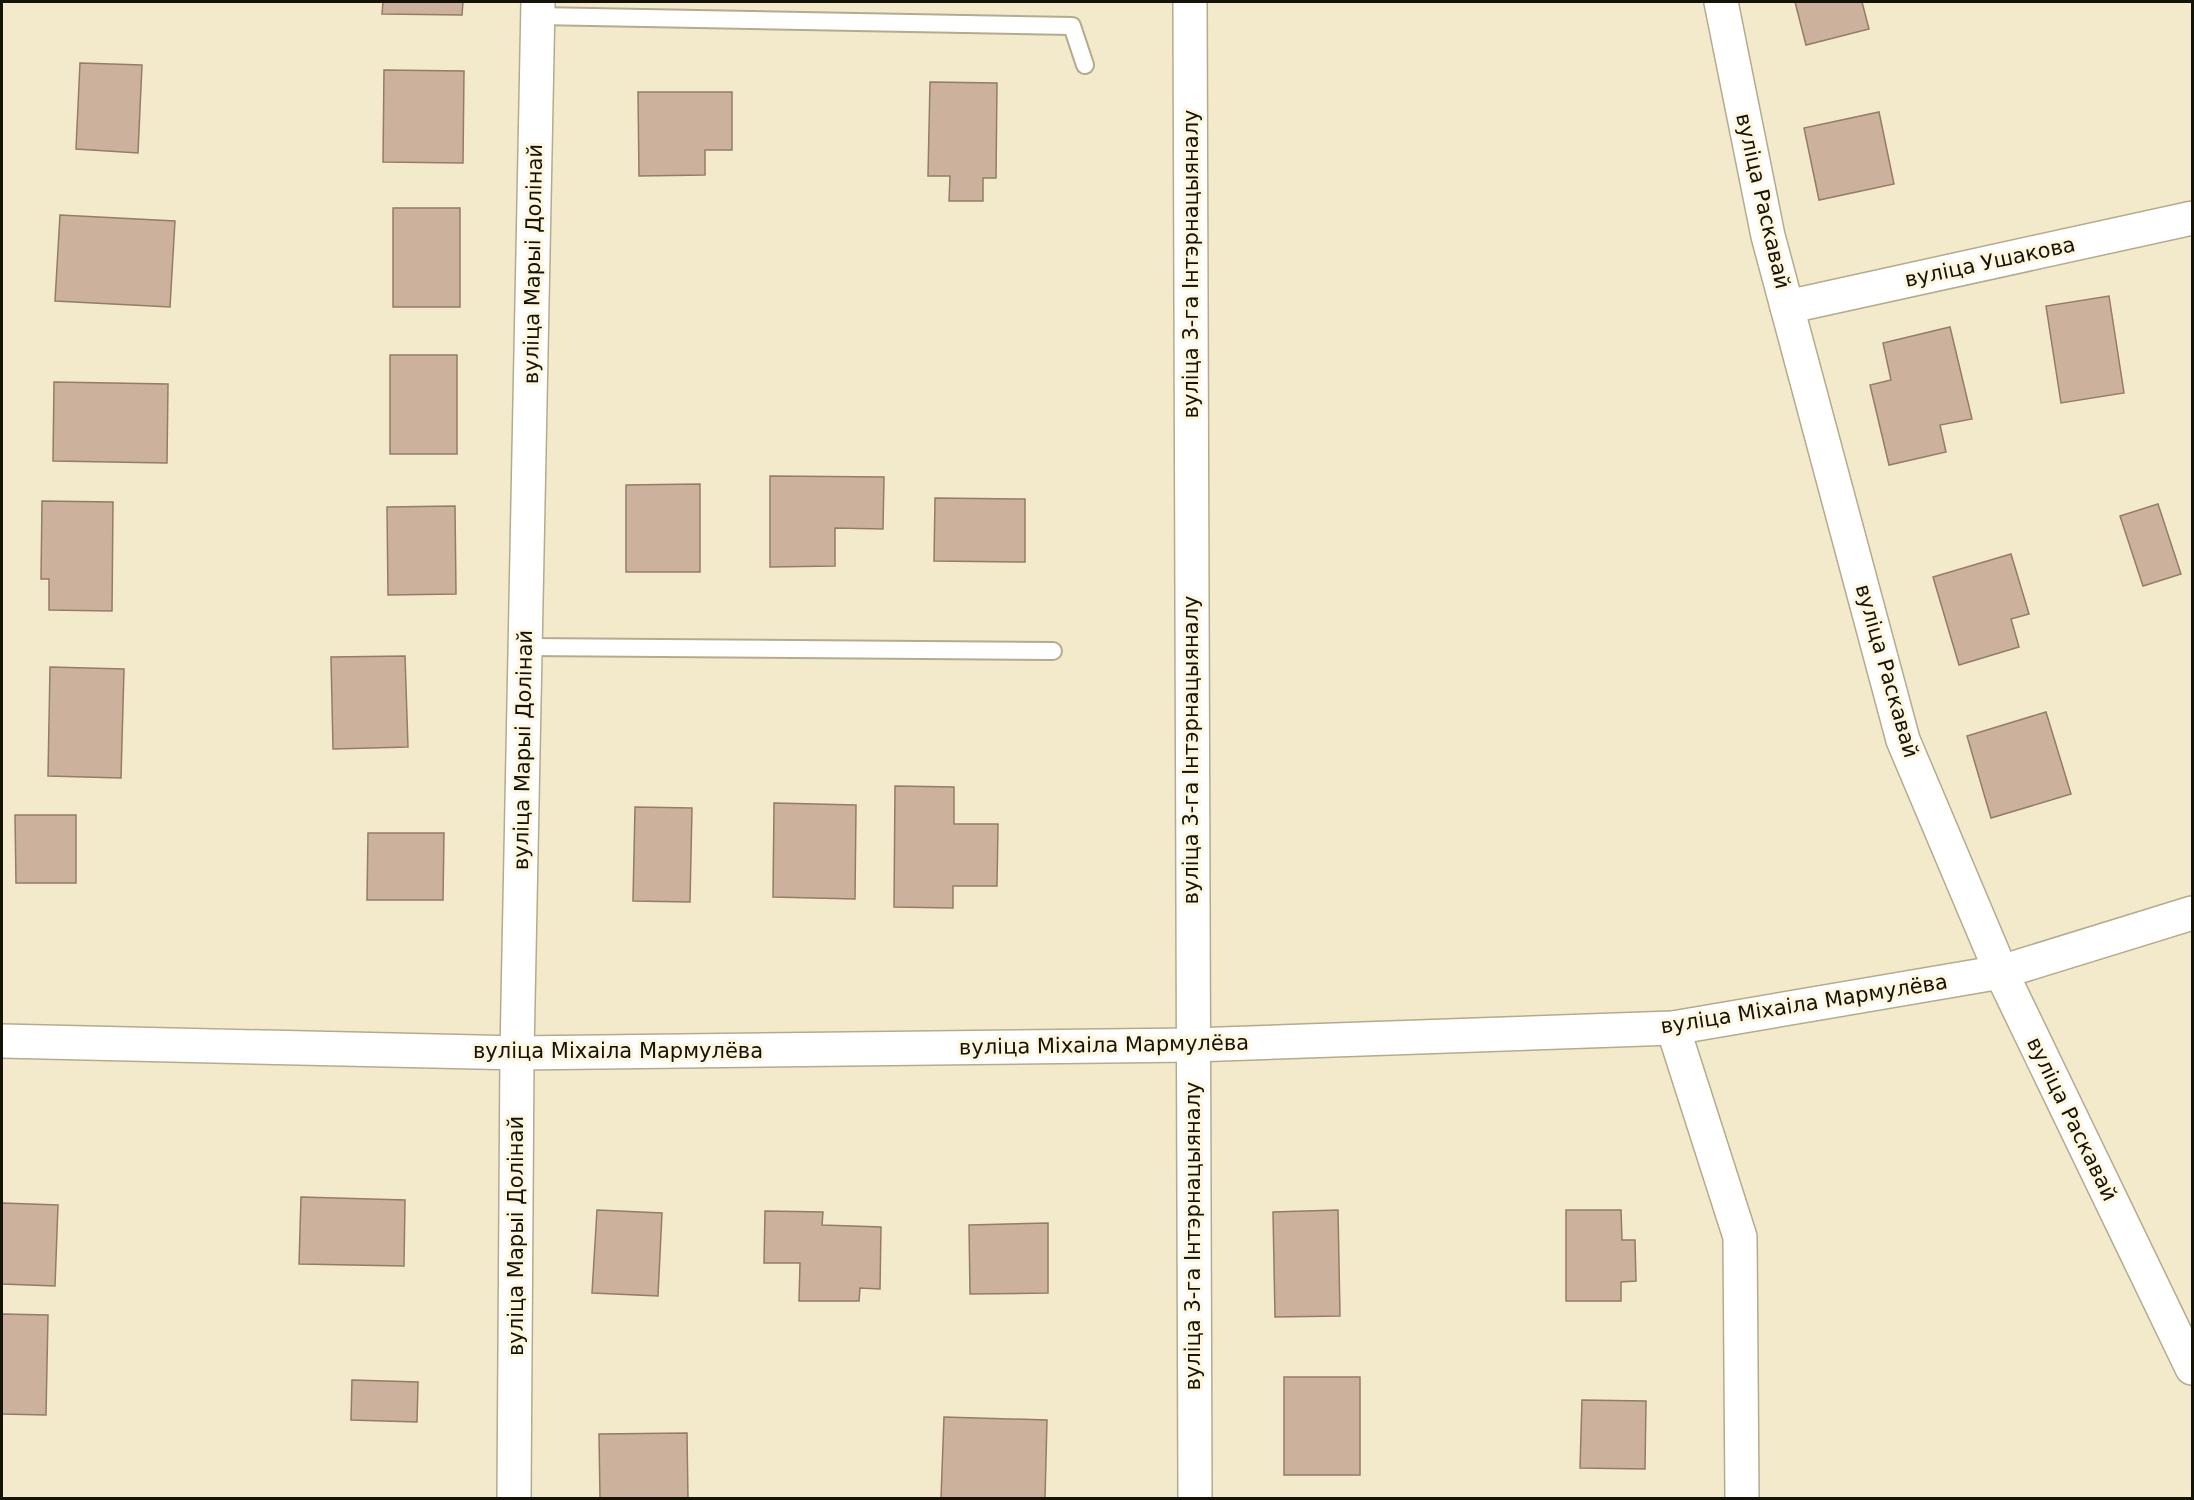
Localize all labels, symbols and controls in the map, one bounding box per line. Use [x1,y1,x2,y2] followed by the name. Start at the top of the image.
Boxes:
[1179,110,1203,418] street label: вуліца 3-га Інтэрнацыяналу
[1731,111,1795,291] street label: вуліца Раскавай
[519,144,547,384] street label: вуліца Марыі Долінай
[1903,232,2077,292] street label: вуліца Ушакова
[1851,581,1923,761] street label: вуліца Раскавай
[1179,596,1203,904] street label: вуліца 3-га Інтэрнацыяналу
[509,630,537,870] street label: вуліца Марыі Долінай
[1659,969,1949,1039] street label: вуліца Міхаіла Мармулёва
[959,1030,1249,1060] street label: вуліца Міхаіла Мармулёва
[2022,1033,2122,1205] street label: вуліца Раскавай
[473,1039,763,1063] street label: вуліца Міхаіла Мармулёва
[1181,1082,1205,1390] street label: вуліца 3-га Інтэрнацыяналу
[504,1116,528,1356] street label: вуліца Марыі Долінай

